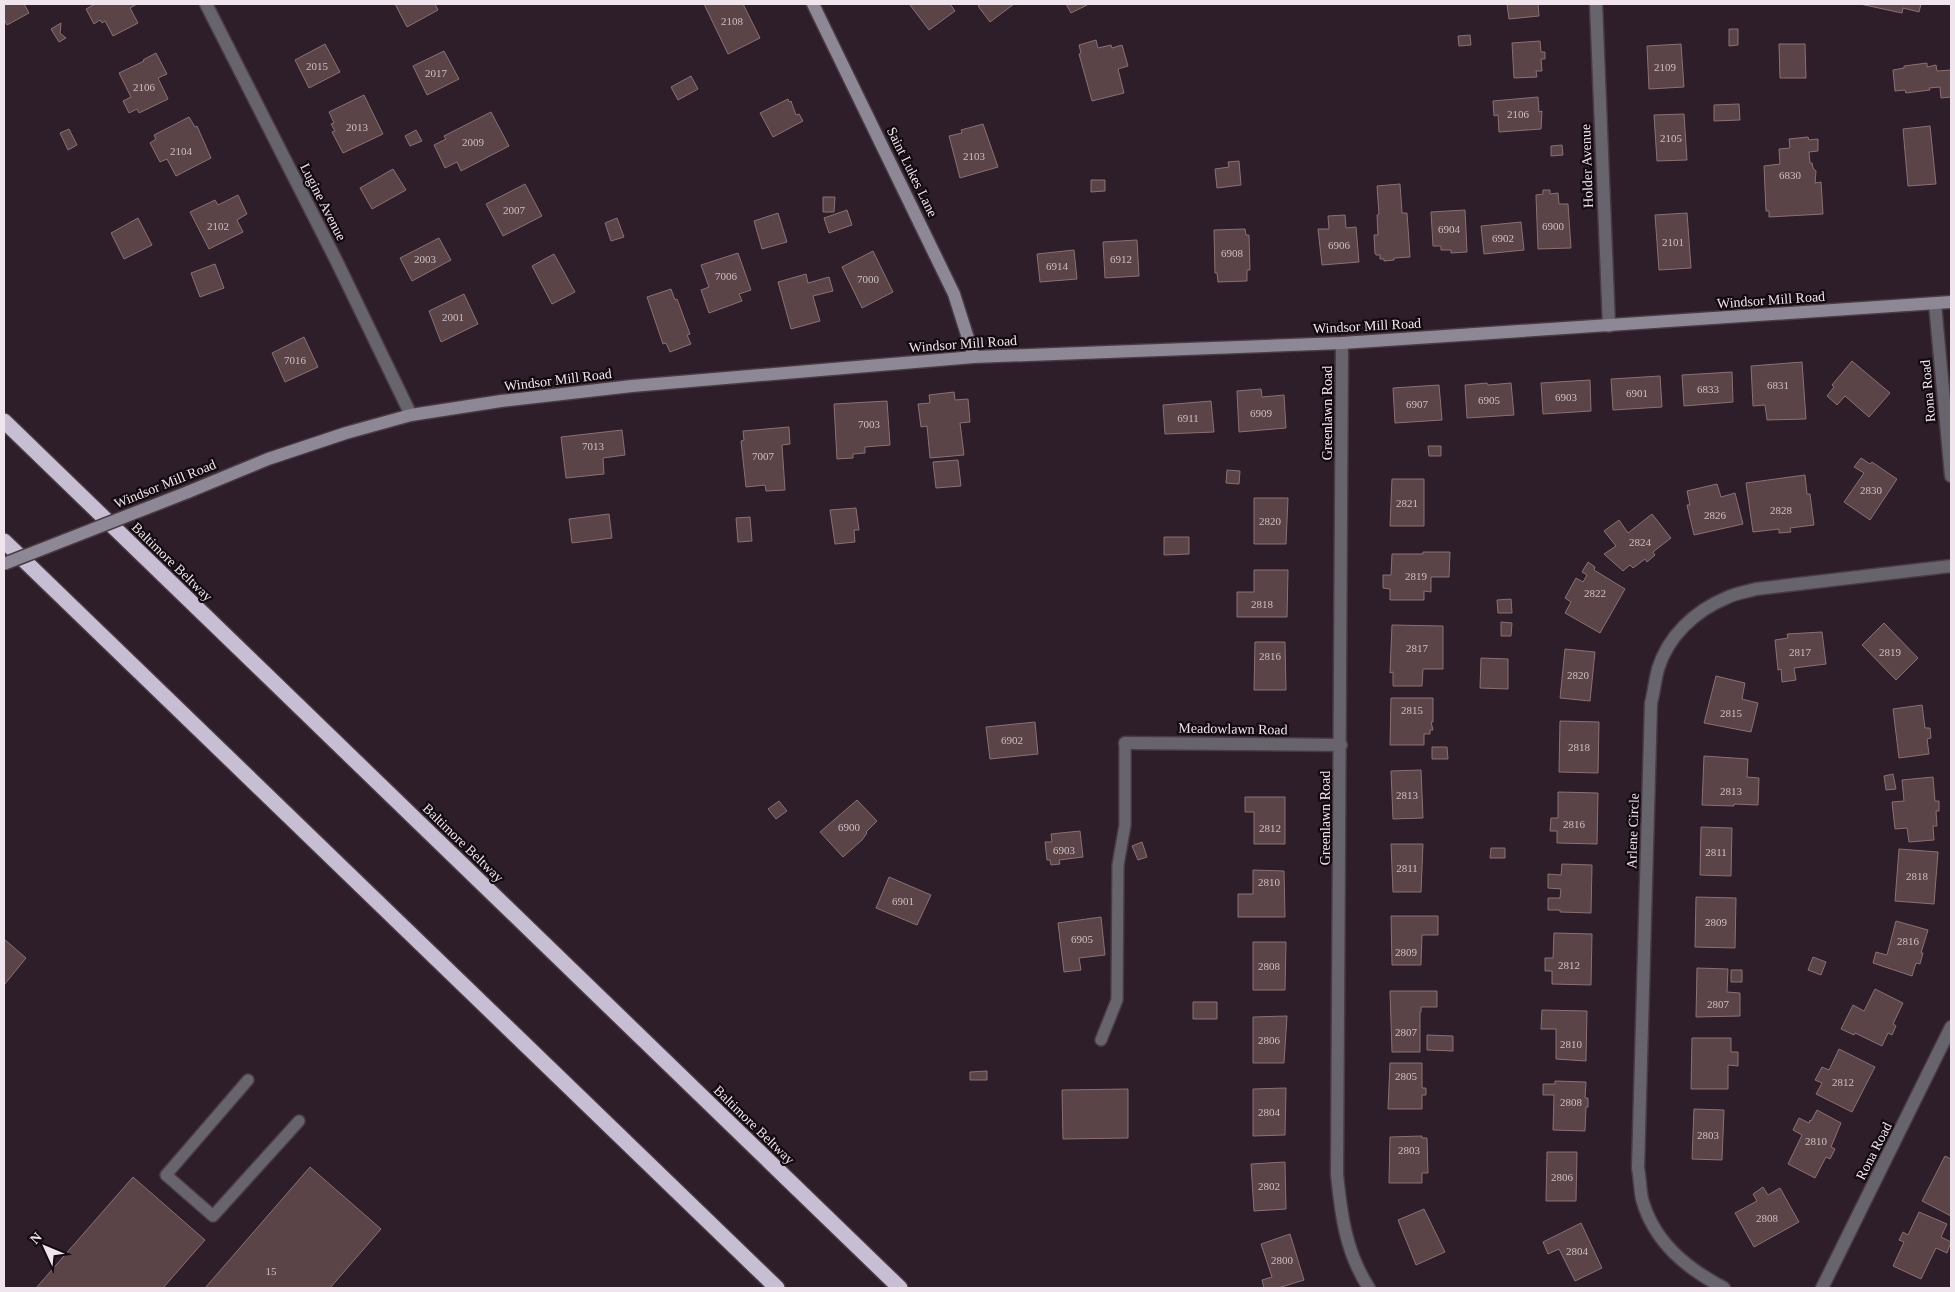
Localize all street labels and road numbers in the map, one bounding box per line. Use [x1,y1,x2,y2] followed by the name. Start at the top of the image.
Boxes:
[1578,124,1596,208] street label: Holder Avenue
[884,125,940,219] street label: Saint Lukes Lane
[297,161,349,243] street label: Lugine Avenue
[1716,289,1826,311] street label: Windsor Mill Road
[1313,316,1421,336] street label: Windsor Mill Road
[908,333,1018,355] street label: Windsor Mill Road
[1918,359,1938,423] street label: Rona Road
[503,366,613,394] street label: Windsor Mill Road
[1320,366,1335,460] street label: Greenlawn Road
[112,457,218,511] street label: Windsor Mill Road
[129,520,215,604] street label: Baltimore Beltway
[1178,721,1288,737] street label: Meadowlawn Road
[1318,771,1333,865] street label: Greenlawn Road
[1624,793,1642,869] street label: Arlene Circle
[420,801,506,885] street label: Baltimore Beltway
[711,1083,797,1167] street label: Baltimore Beltway
[1853,1120,1895,1182] street label: Rona Road

